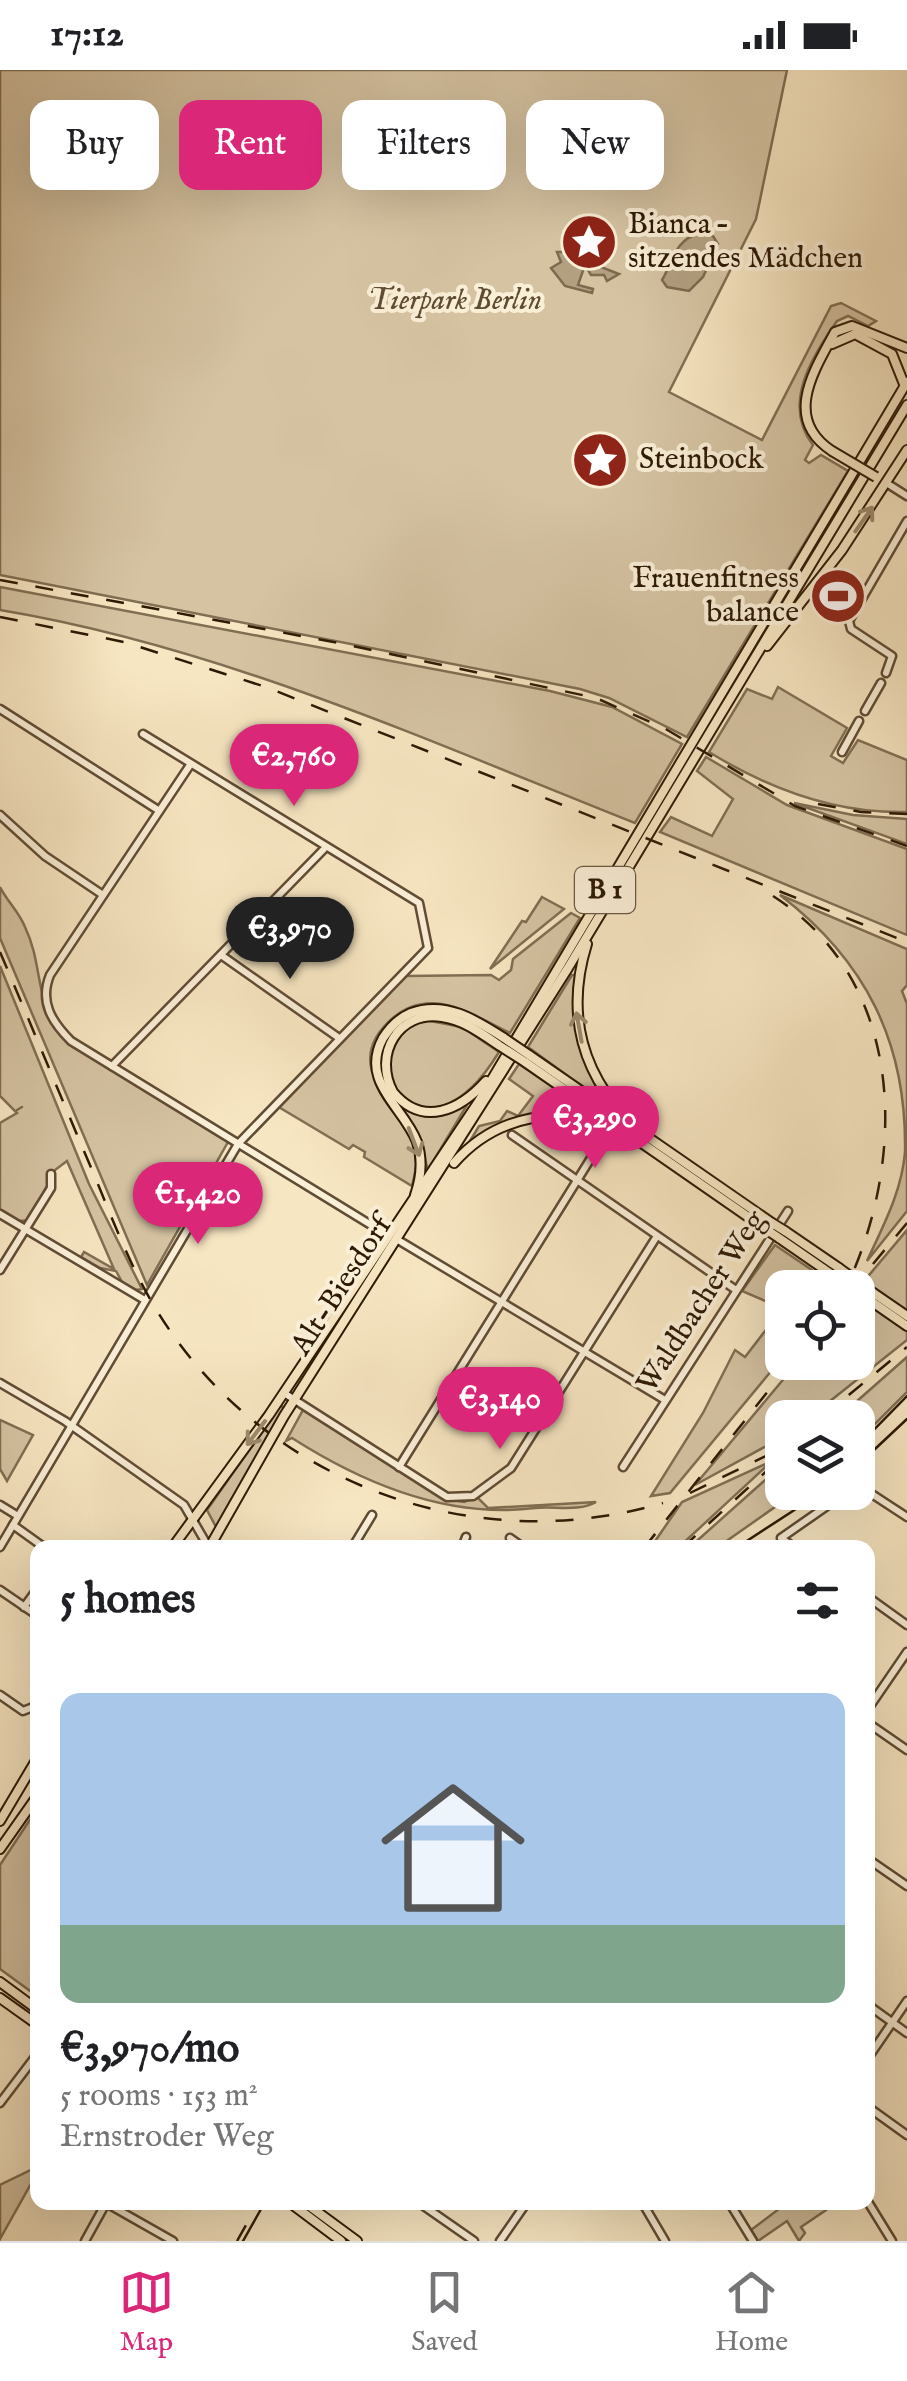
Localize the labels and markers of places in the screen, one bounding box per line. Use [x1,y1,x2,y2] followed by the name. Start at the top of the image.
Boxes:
[628,206,863,278] place label: Bianca – sitzendes Mädchen
[559,212,619,272] place icon: Bianca – sitzendes Mädchen
[570,430,630,490] place icon: Steinbock
[639,441,764,479] place label: Steinbock
[632,560,799,632] place label: Frauenfitness balance
[808,566,868,626] sports icon: Frauenfitness balance
[213,724,375,809] pin: €2,760
[209,897,371,982] pin: €3,970
[514,1086,676,1171] pin: €3,290
[117,1162,279,1247] pin: €1,420
[419,1367,581,1452] pin: €3,140

